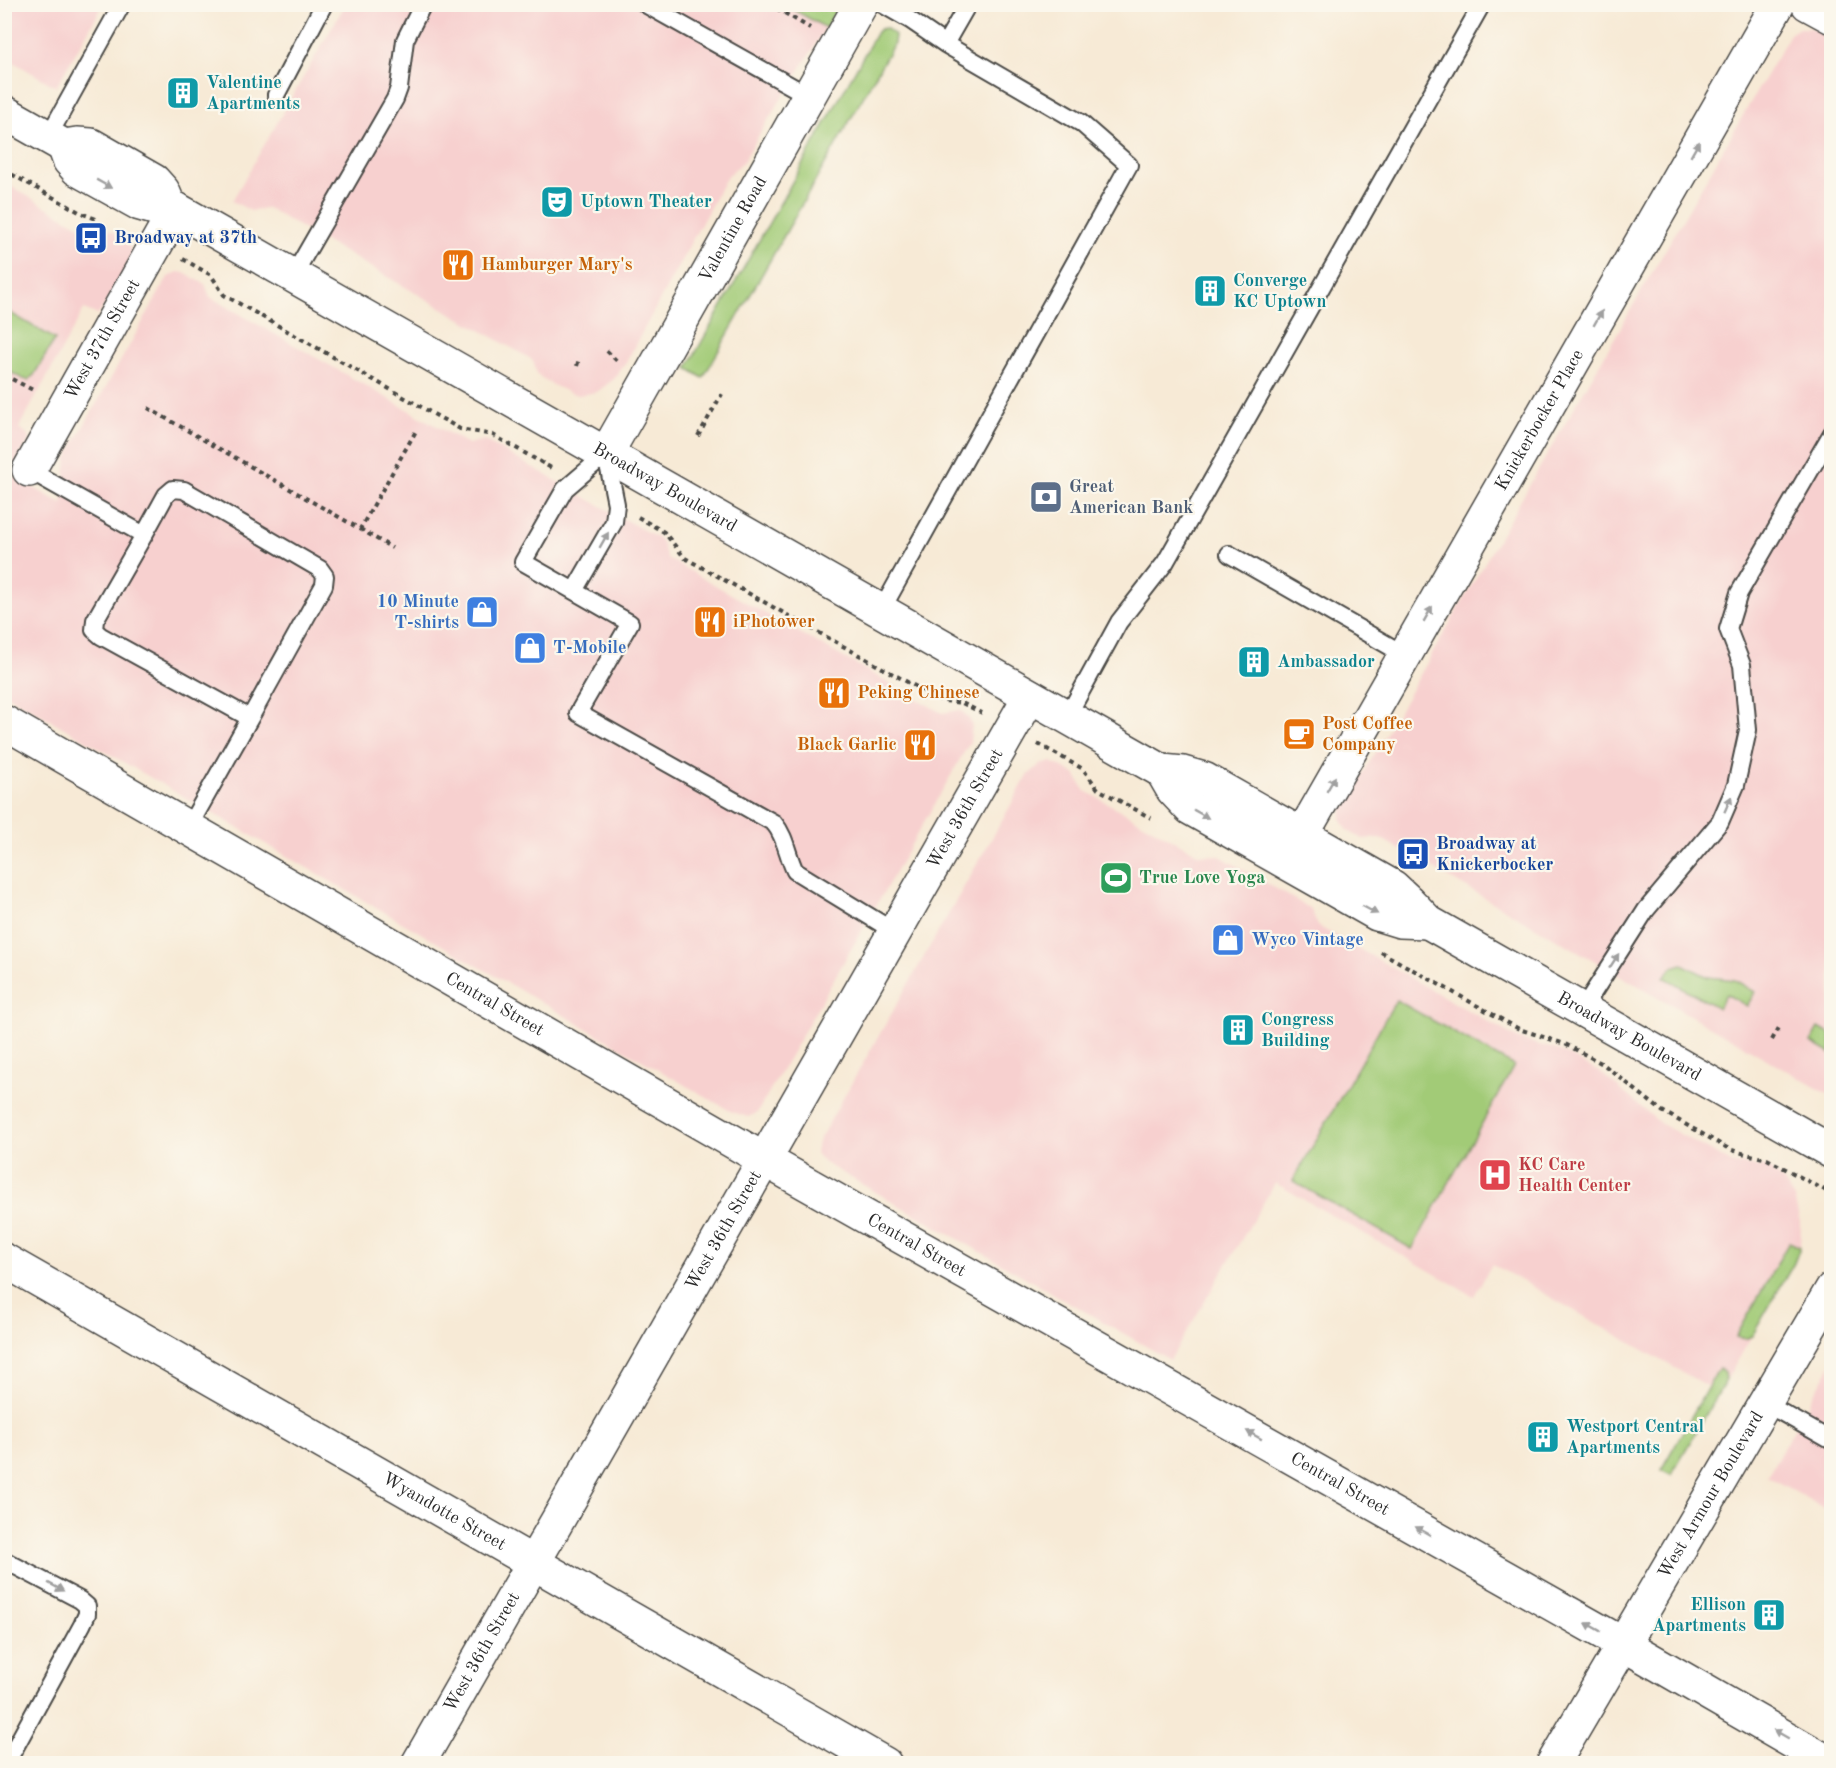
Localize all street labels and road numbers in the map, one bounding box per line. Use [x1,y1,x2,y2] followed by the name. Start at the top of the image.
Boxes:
[696,173,770,286] street label: Valentine Road
[62,276,144,402] street label: West 37th Street
[1492,347,1587,494] street label: Knickerbocker Place
[590,440,740,536] street label: Broadway Boulevard
[924,746,1007,872] street label: West 36th Street
[442,969,547,1040] street label: Central Street
[1554,989,1704,1085] street label: Broadway Boulevard
[682,1167,765,1293] street label: West 36th Street
[864,1211,969,1280] street label: Central Street
[1655,1408,1767,1582] street label: West Armour Boulevard
[1287,1449,1392,1519] street label: Central Street
[379,1469,509,1554] street label: Wyandotte Street
[441,1589,523,1715] street label: West 36th Street

